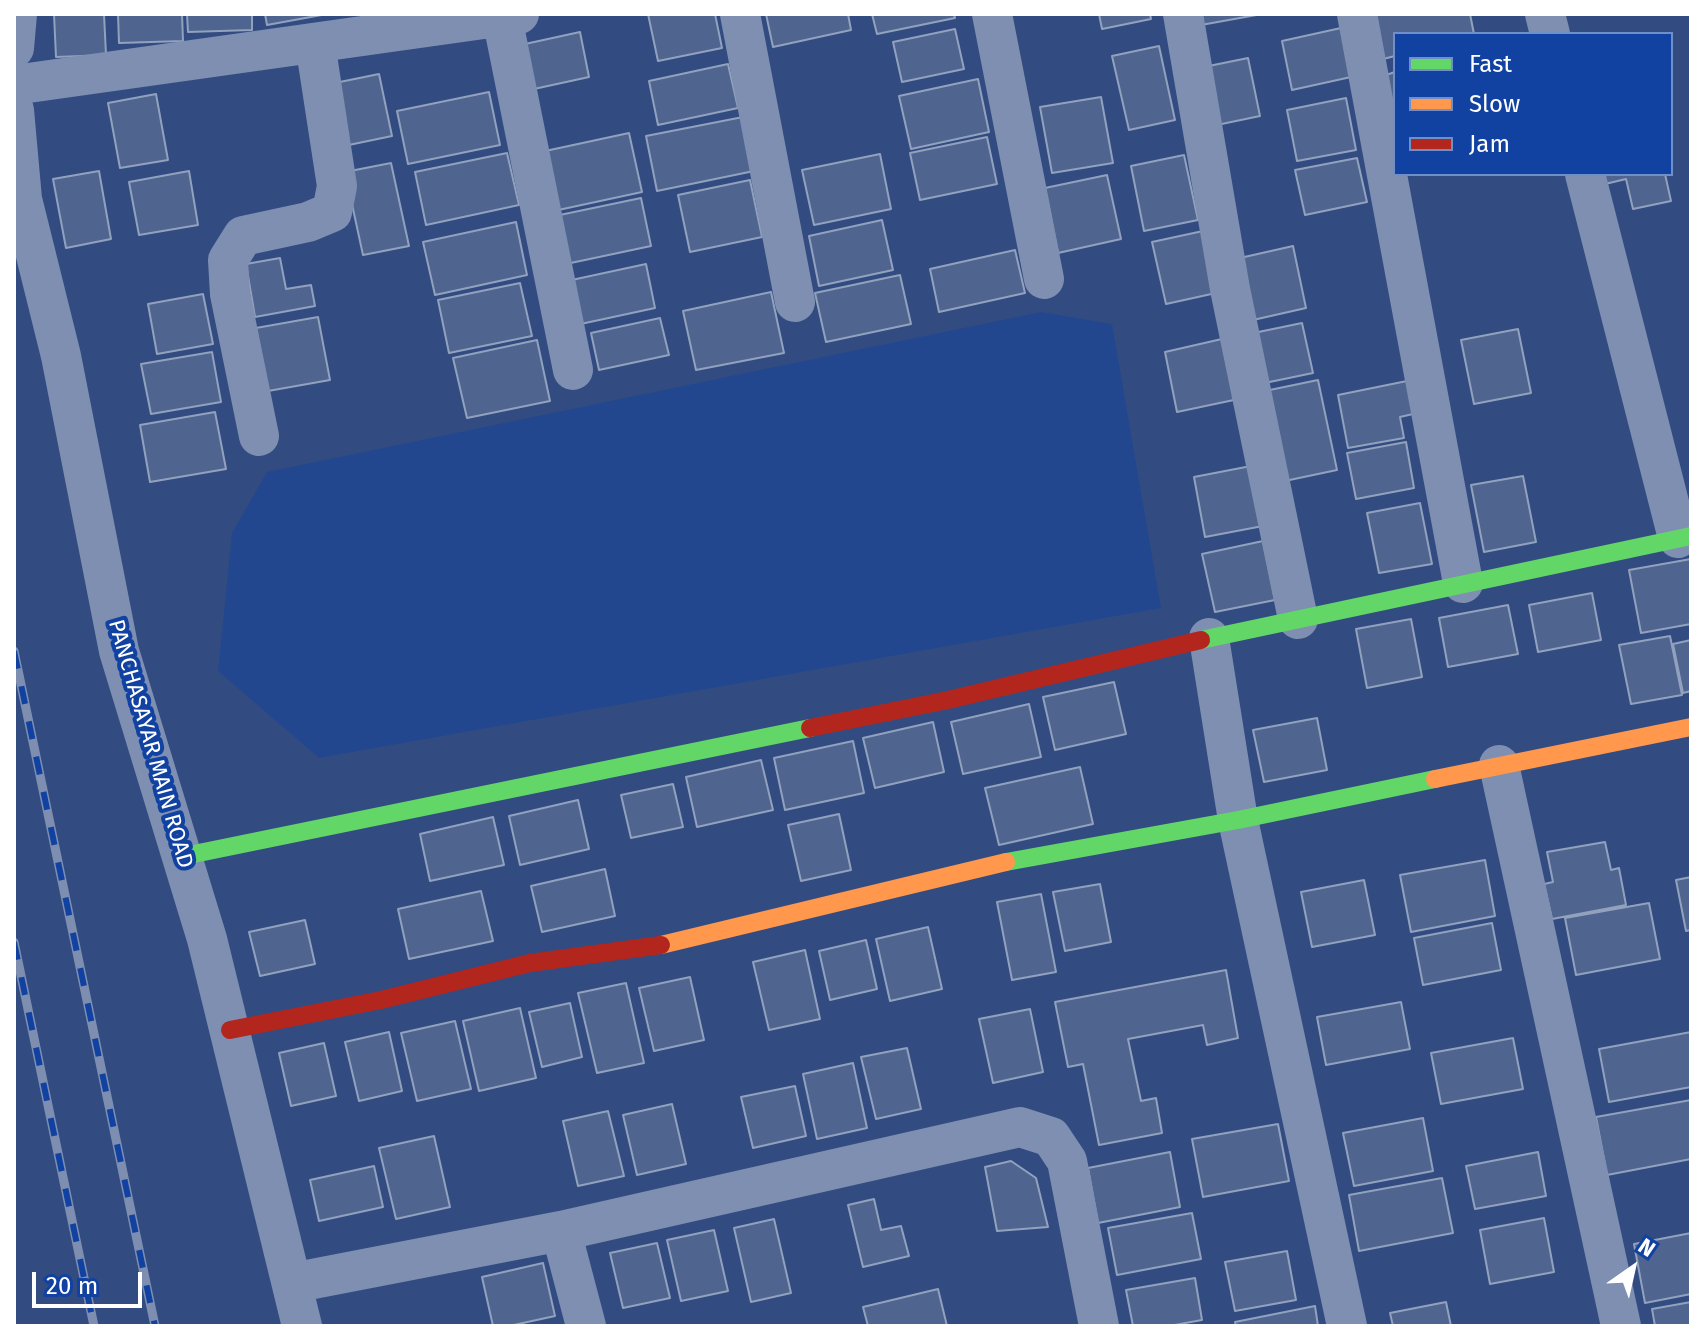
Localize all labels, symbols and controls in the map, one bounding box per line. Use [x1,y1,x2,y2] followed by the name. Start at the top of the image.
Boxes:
[1393,32,1673,176] legend
[1469,50,1512,78] text: Fast
[1469,90,1520,118] text: Slow
[1469,130,1510,158] text: Jam
[102,617,198,871] street label: PANCHASAYAR MAIN ROAD
[1593,1228,1673,1308] north arrow
[1633,1232,1660,1263] text: N
[36,1256,146,1306] scale bar
[46,1272,98,1300] text: 20 m

